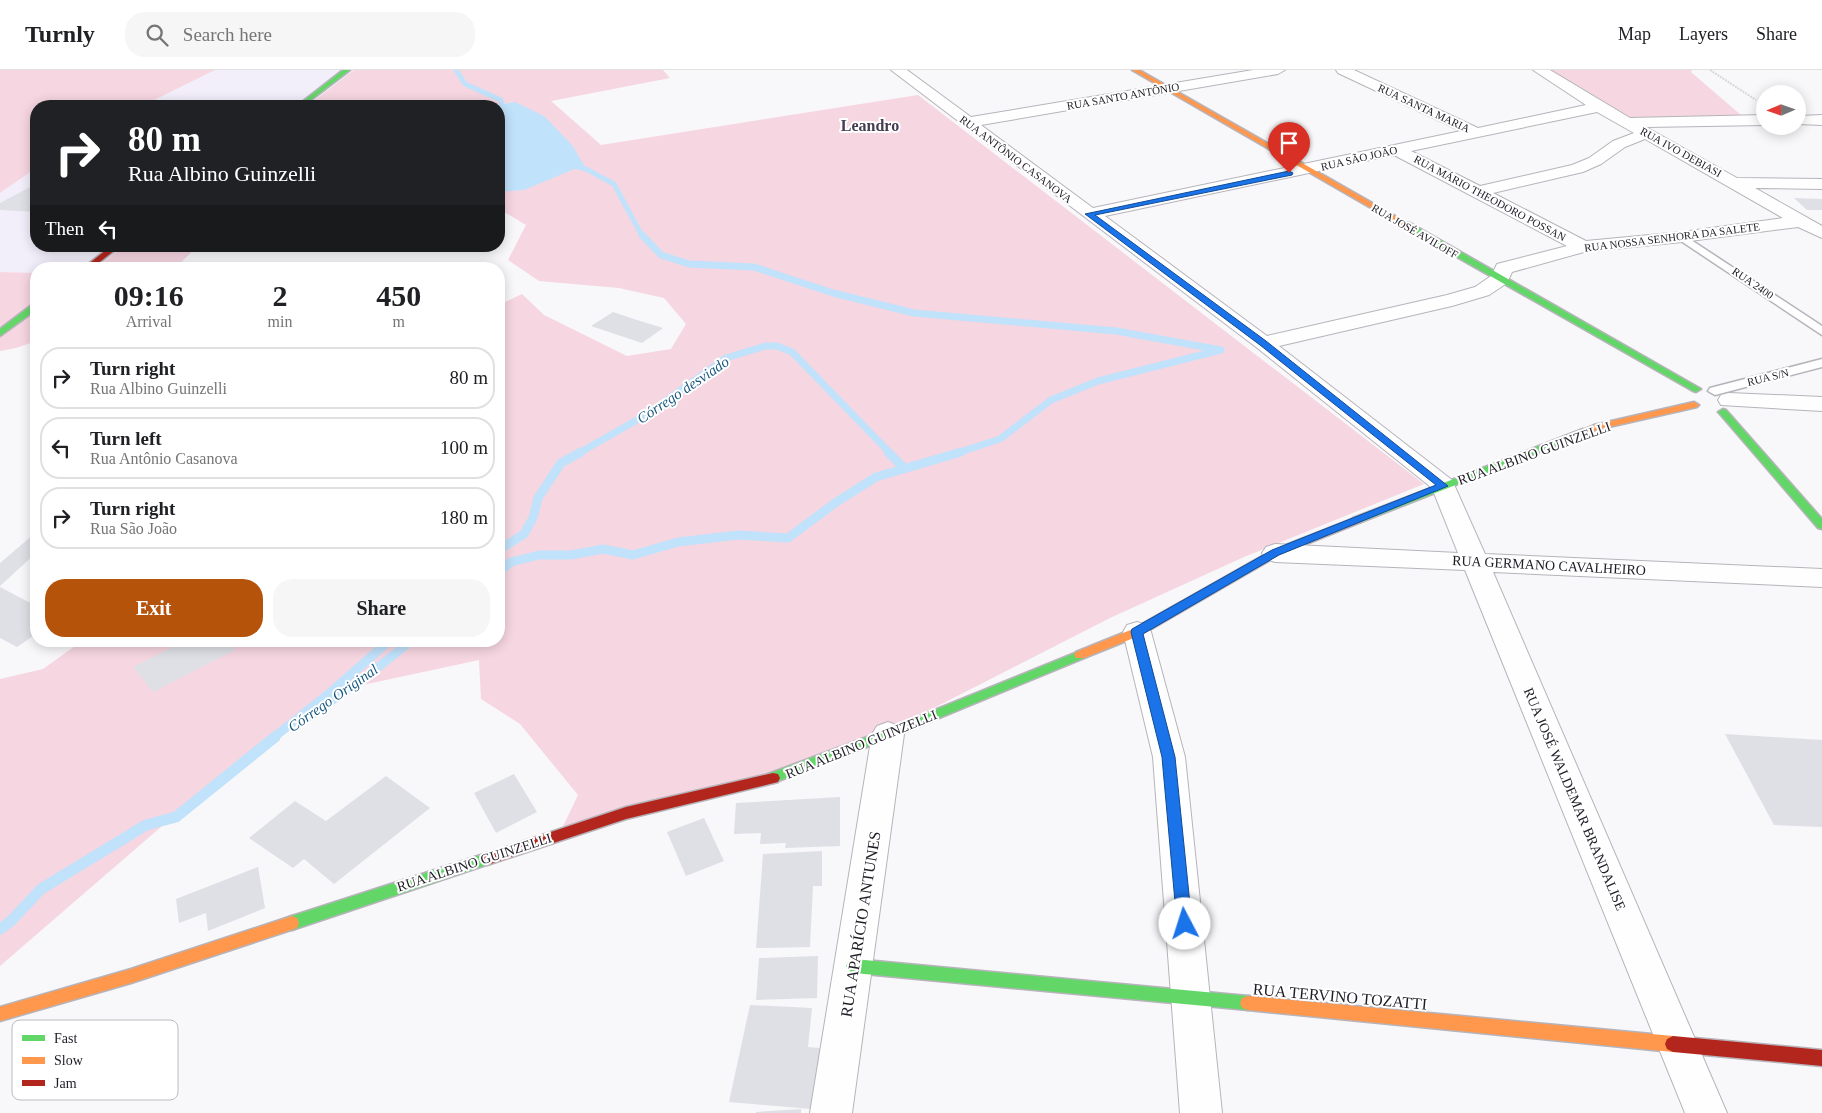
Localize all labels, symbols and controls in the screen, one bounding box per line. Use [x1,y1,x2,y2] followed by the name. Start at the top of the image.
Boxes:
[125,12,475,57] search box
[25,21,95,47] text: Turnly
[143,21,171,49] icon: search
[183,24,272,45] text: Search here
[1618,24,1651,44] text: Map
[1679,24,1728,44] text: Layers
[1756,24,1797,44] text: Share
[1066,80,1180,112] street label: RUA SANTO ANTÔNIO
[1376,81,1472,135] street label: RUA SANTA MARIA
[1756,85,1806,135] north arrow
[1756,85,1806,135] map controls
[958,113,1074,205] street label: RUA ANTÔNIO CASANOVA
[841,117,899,134] district label: Leandro
[45,120,110,185] icon: right
[128,120,201,159] text: 80 m
[1268,122,1310,173] pin
[1638,125,1724,179] street label: RUA IVO DEBIASI
[1275,129,1303,157] icon: arrive
[1320,143,1399,173] street label: RUA SÃO JOÃO
[1412,153,1568,243] street label: RUA MÁRIO THEODORO POSSAN
[128,161,316,186] text: Rua Albino Guinzelli
[1370,201,1460,261] street label: RUA JOSÉ AVILOFF
[94,215,122,243] icon: left
[45,218,84,239] text: Then
[1584,220,1761,254] street label: RUA NOSSA SENHORA DA SALETE
[1730,265,1776,301] street label: RUA 2400
[114,279,184,312] text: 09:16
[272,279,287,312] text: 2
[376,279,421,312] text: 450
[126,313,172,330] text: Arrival
[268,313,292,330] text: min
[392,313,405,330] text: m
[634,353,732,427] water label: Córrego desviado
[90,358,175,379] text: Turn right
[47,364,75,392] icon: right
[1746,366,1790,388] street label: RUA S/N
[449,367,488,388] text: 80 m
[90,380,227,397] text: Rua Albino Guinzelli
[1456,419,1613,488] street label: RUA ALBINO GUINZELLI
[90,428,162,449] text: Turn left
[47,434,75,462] icon: left
[440,437,488,458] text: 100 m
[90,450,238,467] text: Rua Antônio Casanova
[90,498,175,519] text: Turn right
[47,504,75,532] icon: right
[440,507,488,528] text: 180 m
[90,520,177,537] text: Rua São João
[1452,553,1646,578] street label: RUA GERMANO CAVALHEIRO
[45,579,263,637] button: Exit
[273,579,490,637] button: Share
[285,661,381,735] water label: Córrego Original
[1521,685,1629,913] street label: RUA JOSÉ WALDEMAR BRANDALISE
[783,707,939,782] street label: RUA ALBINO GUINZELLI
[395,830,554,895] street label: RUA ALBINO GUINZELLI
[836,830,884,1018] street label: RUA APARÍCIO ANTUNES
[1158,897,1210,949] position arrow
[1252,980,1428,1013] street label: RUA TERVINO TOZATTI
[12,1020,178,1100] legend
[54,1031,77,1046] text: Fast
[54,1053,84,1068] text: Slow
[54,1076,77,1091] text: Jam

